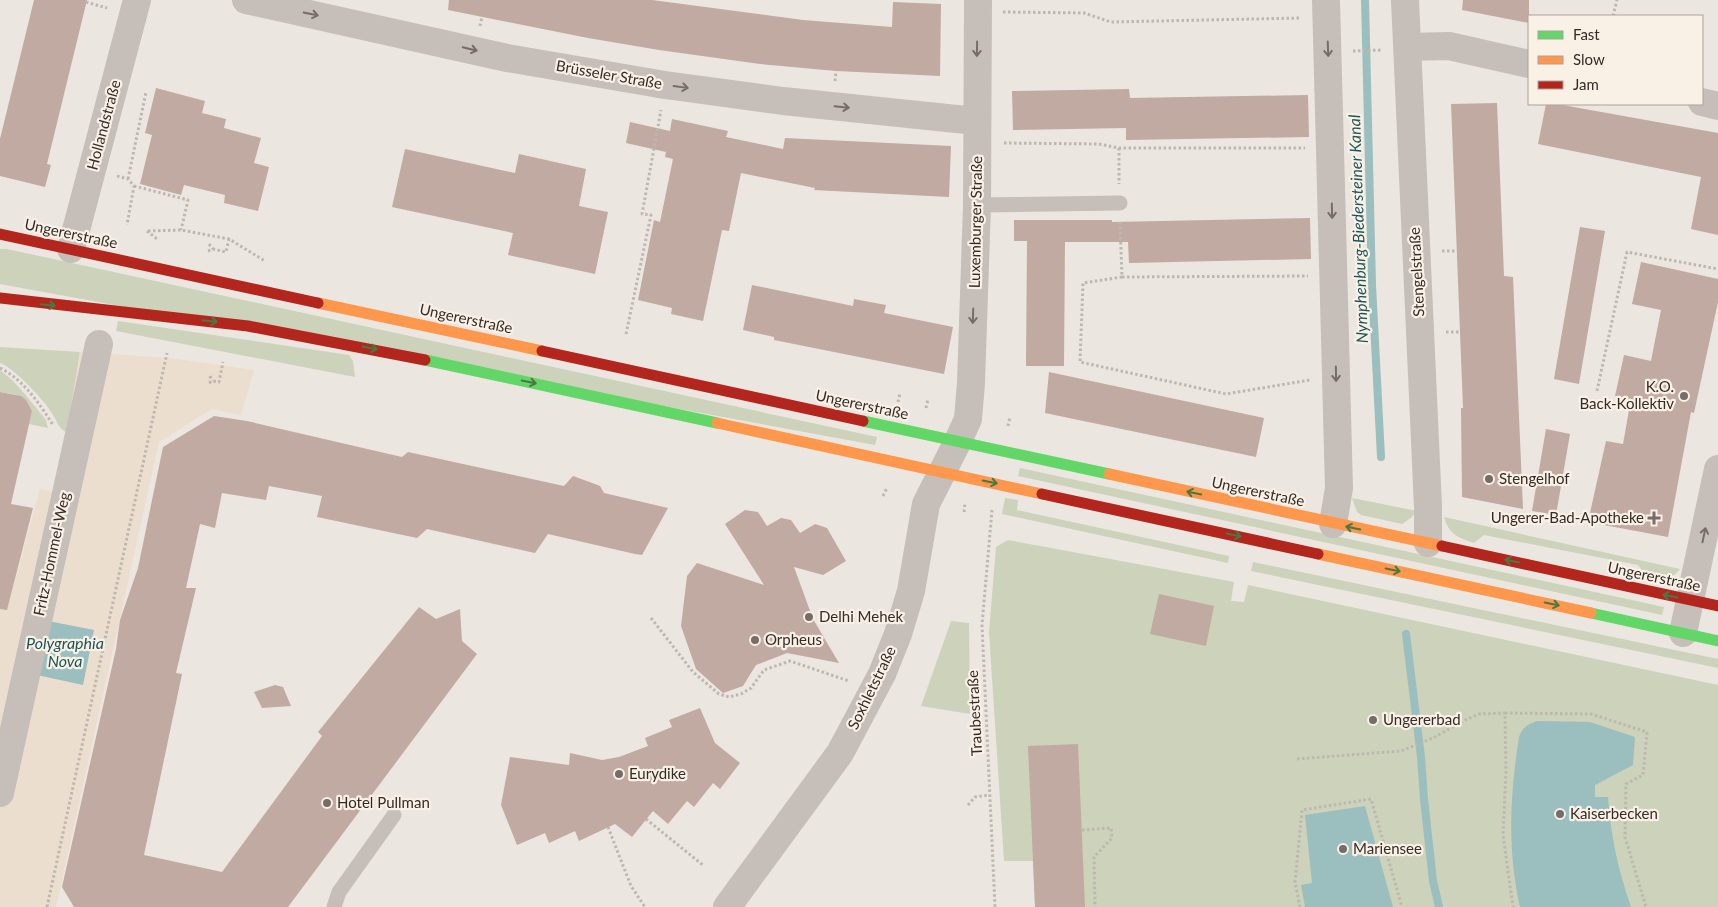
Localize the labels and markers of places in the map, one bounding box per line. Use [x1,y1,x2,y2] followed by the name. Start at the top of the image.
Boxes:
[1579,377,1674,412] place label: K.O. Back-Kollektiv
[1678,390,1690,402] marker: K.O. Back-Kollektiv
[1499,469,1570,487] place label: Stengelhof
[1483,473,1495,485] marker: Stengelhof
[1491,508,1644,526] place label: Ungerer-Bad-Apotheke
[1648,512,1660,524] marker: Ungerer-Bad-Apotheke
[819,607,903,625] place label: Delhi Mehek
[803,611,815,623] marker: Delhi Mehek
[765,630,822,648] place label: Orpheus
[749,634,761,646] marker: Orpheus
[1383,710,1461,728] place label: Ungererbad
[1367,714,1379,726] marker: Ungererbad
[629,764,686,782] place label: Eurydike
[613,768,625,780] marker: Eurydike
[337,793,430,811] place label: Hotel Pullman
[321,797,333,809] marker: Hotel Pullman
[1570,804,1658,822] place label: Kaiserbecken
[1554,808,1566,820] marker: Kaiserbecken
[1353,839,1422,857] place label: Mariensee
[1337,843,1349,855] marker: Mariensee

